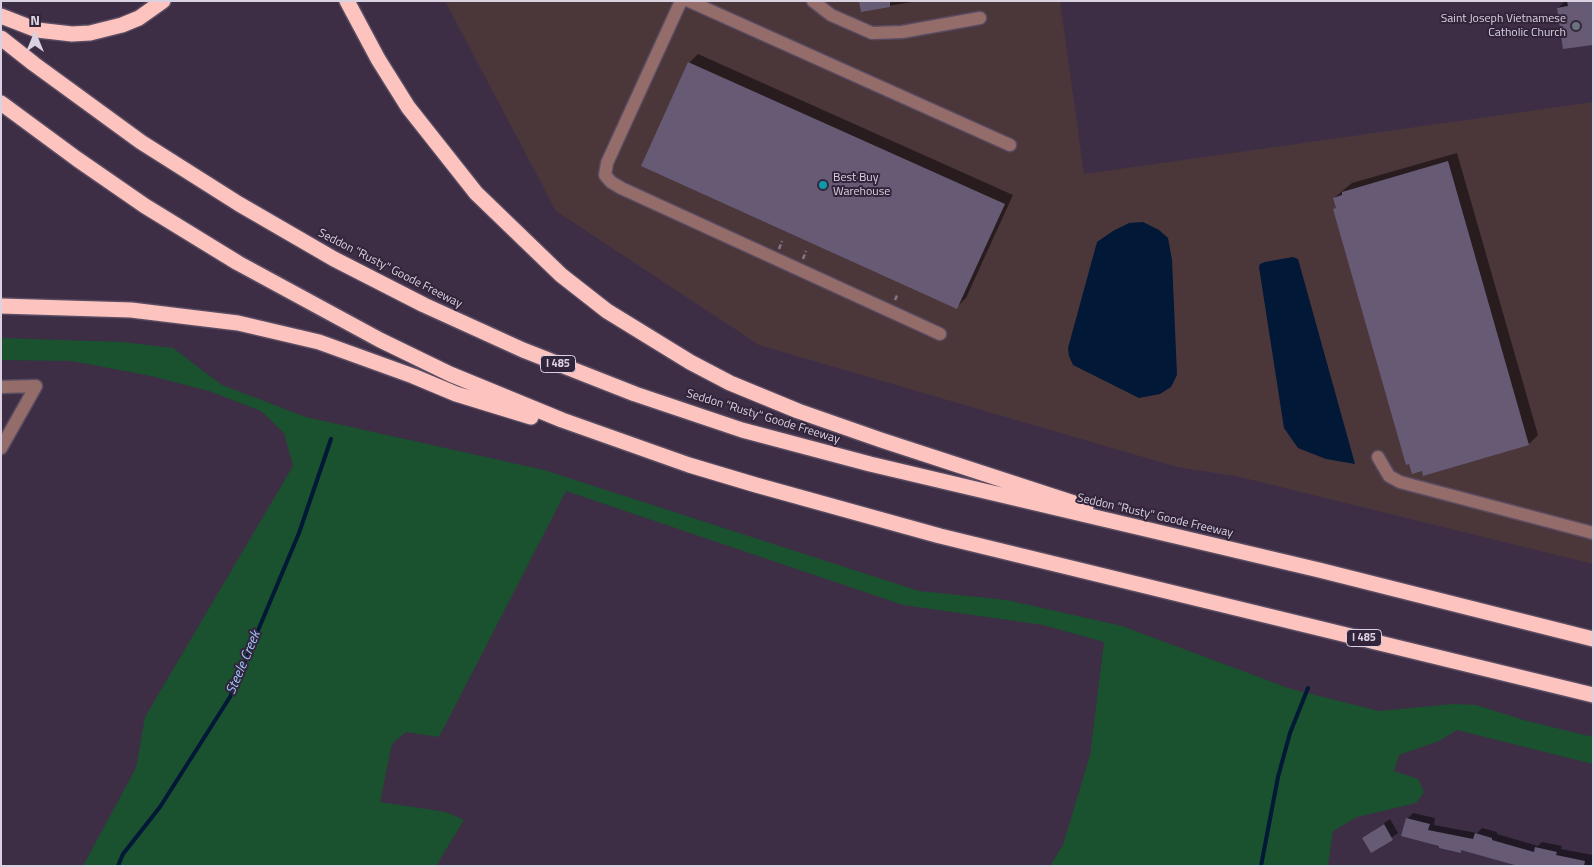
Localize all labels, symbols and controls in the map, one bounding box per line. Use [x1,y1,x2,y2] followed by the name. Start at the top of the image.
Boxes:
[30,9,40,30] text: N
[10,10,60,60] north arrow
[1441,12,1566,40] place label: Saint Joseph Vietnamese Catholic Church
[1570,20,1582,32] marker: Saint Joseph Vietnamese Catholic Church
[833,171,890,199] place label: Best Buy Warehouse
[817,179,829,191] marker: Best Buy Warehouse
[316,226,464,312] street label: Seddon "Rusty" Goode Freeway
[540,356,576,372] road number: I 485
[685,387,841,447] street label: Seddon "Rusty" Goode Freeway
[1076,491,1234,541] street label: Seddon "Rusty" Goode Freeway
[223,629,265,697] water label: Steele Creek
[1346,630,1382,646] road number: I 485

